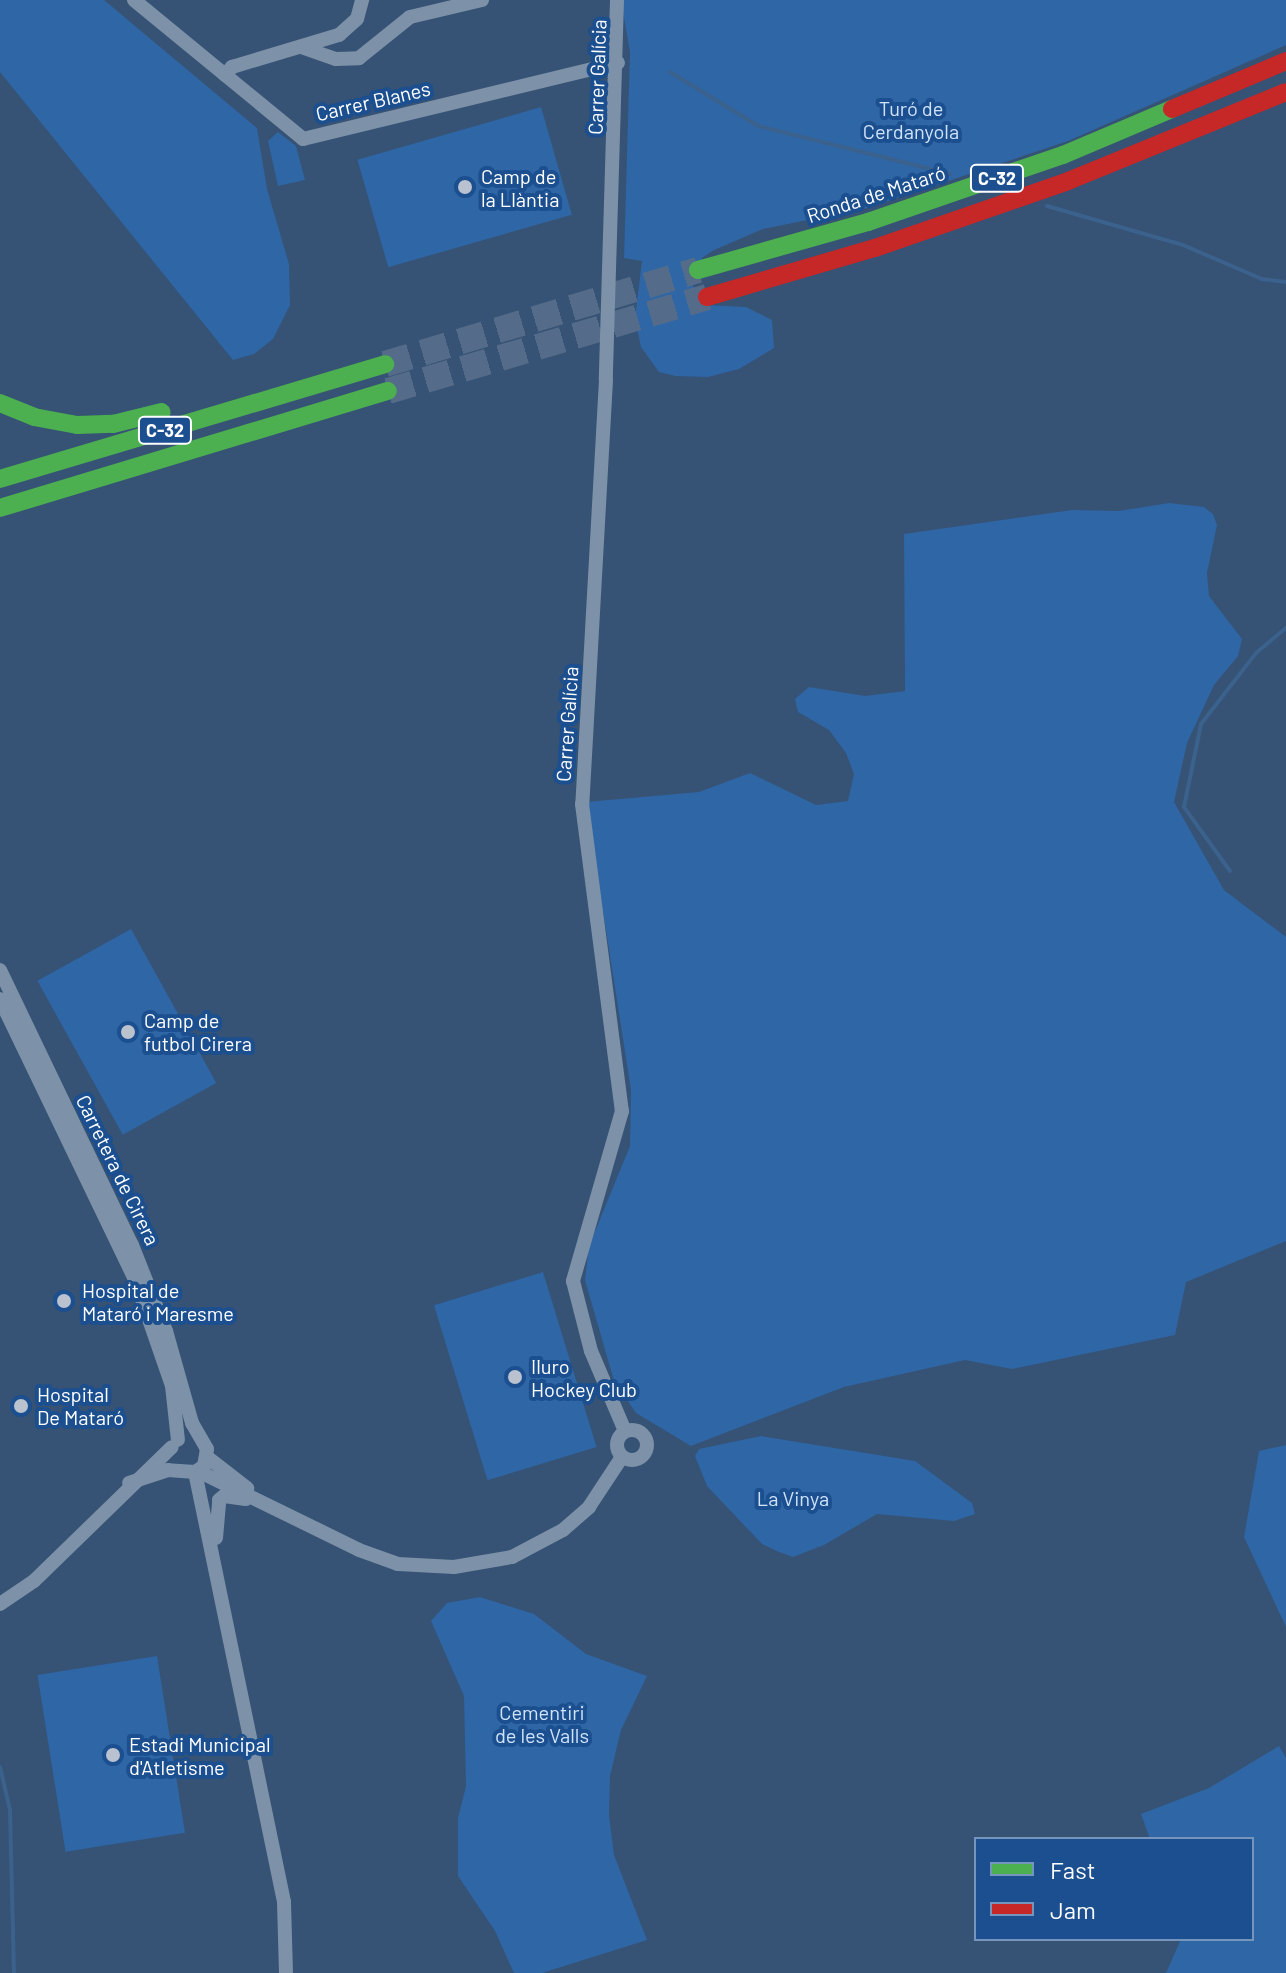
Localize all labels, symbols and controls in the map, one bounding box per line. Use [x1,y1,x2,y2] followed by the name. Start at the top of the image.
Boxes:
[583,19,611,135] street label: Carrer Galícia
[313,76,433,126] street label: Carrer Blanes
[863,97,959,144] park label: Turó de Cerdanyola
[804,160,948,228] street label: Ronda de Mataró
[481,164,559,211] place label: Camp de la Llàntia
[969,164,1025,192] road number: C-32
[456,178,474,196] marker: Camp de la Llàntia
[137,416,193,444] road number: C-32
[551,666,583,782] street label: Carrer Galícia
[144,1008,252,1055] place label: Camp de futbol Cirera
[119,1023,137,1041] marker: Camp de futbol Cirera
[71,1091,165,1249] street label: Carretera de Cirera
[82,1278,234,1325] place label: Hospital de Mataró i Maresme
[53,1290,75,1312] marker: Hospital de Mataró i Maresme
[531,1354,637,1401] place label: Iluro Hockey Club
[506,1368,524,1386] marker: Iluro Hockey Club
[37,1382,124,1429] place label: Hospital De Mataró
[12,1397,30,1415] marker: Hospital De Mataró
[757,1486,829,1510] park label: La Vinya
[495,1700,589,1747] park label: Cementiri de les Valls
[129,1732,270,1779] place label: Estadi Municipal d'Atletisme
[104,1746,122,1764] marker: Estadi Municipal d'Atletisme
[974,1837,1254,1941] legend
[1050,1855,1095,1884] text: Fast
[1050,1895,1096,1924] text: Jam

